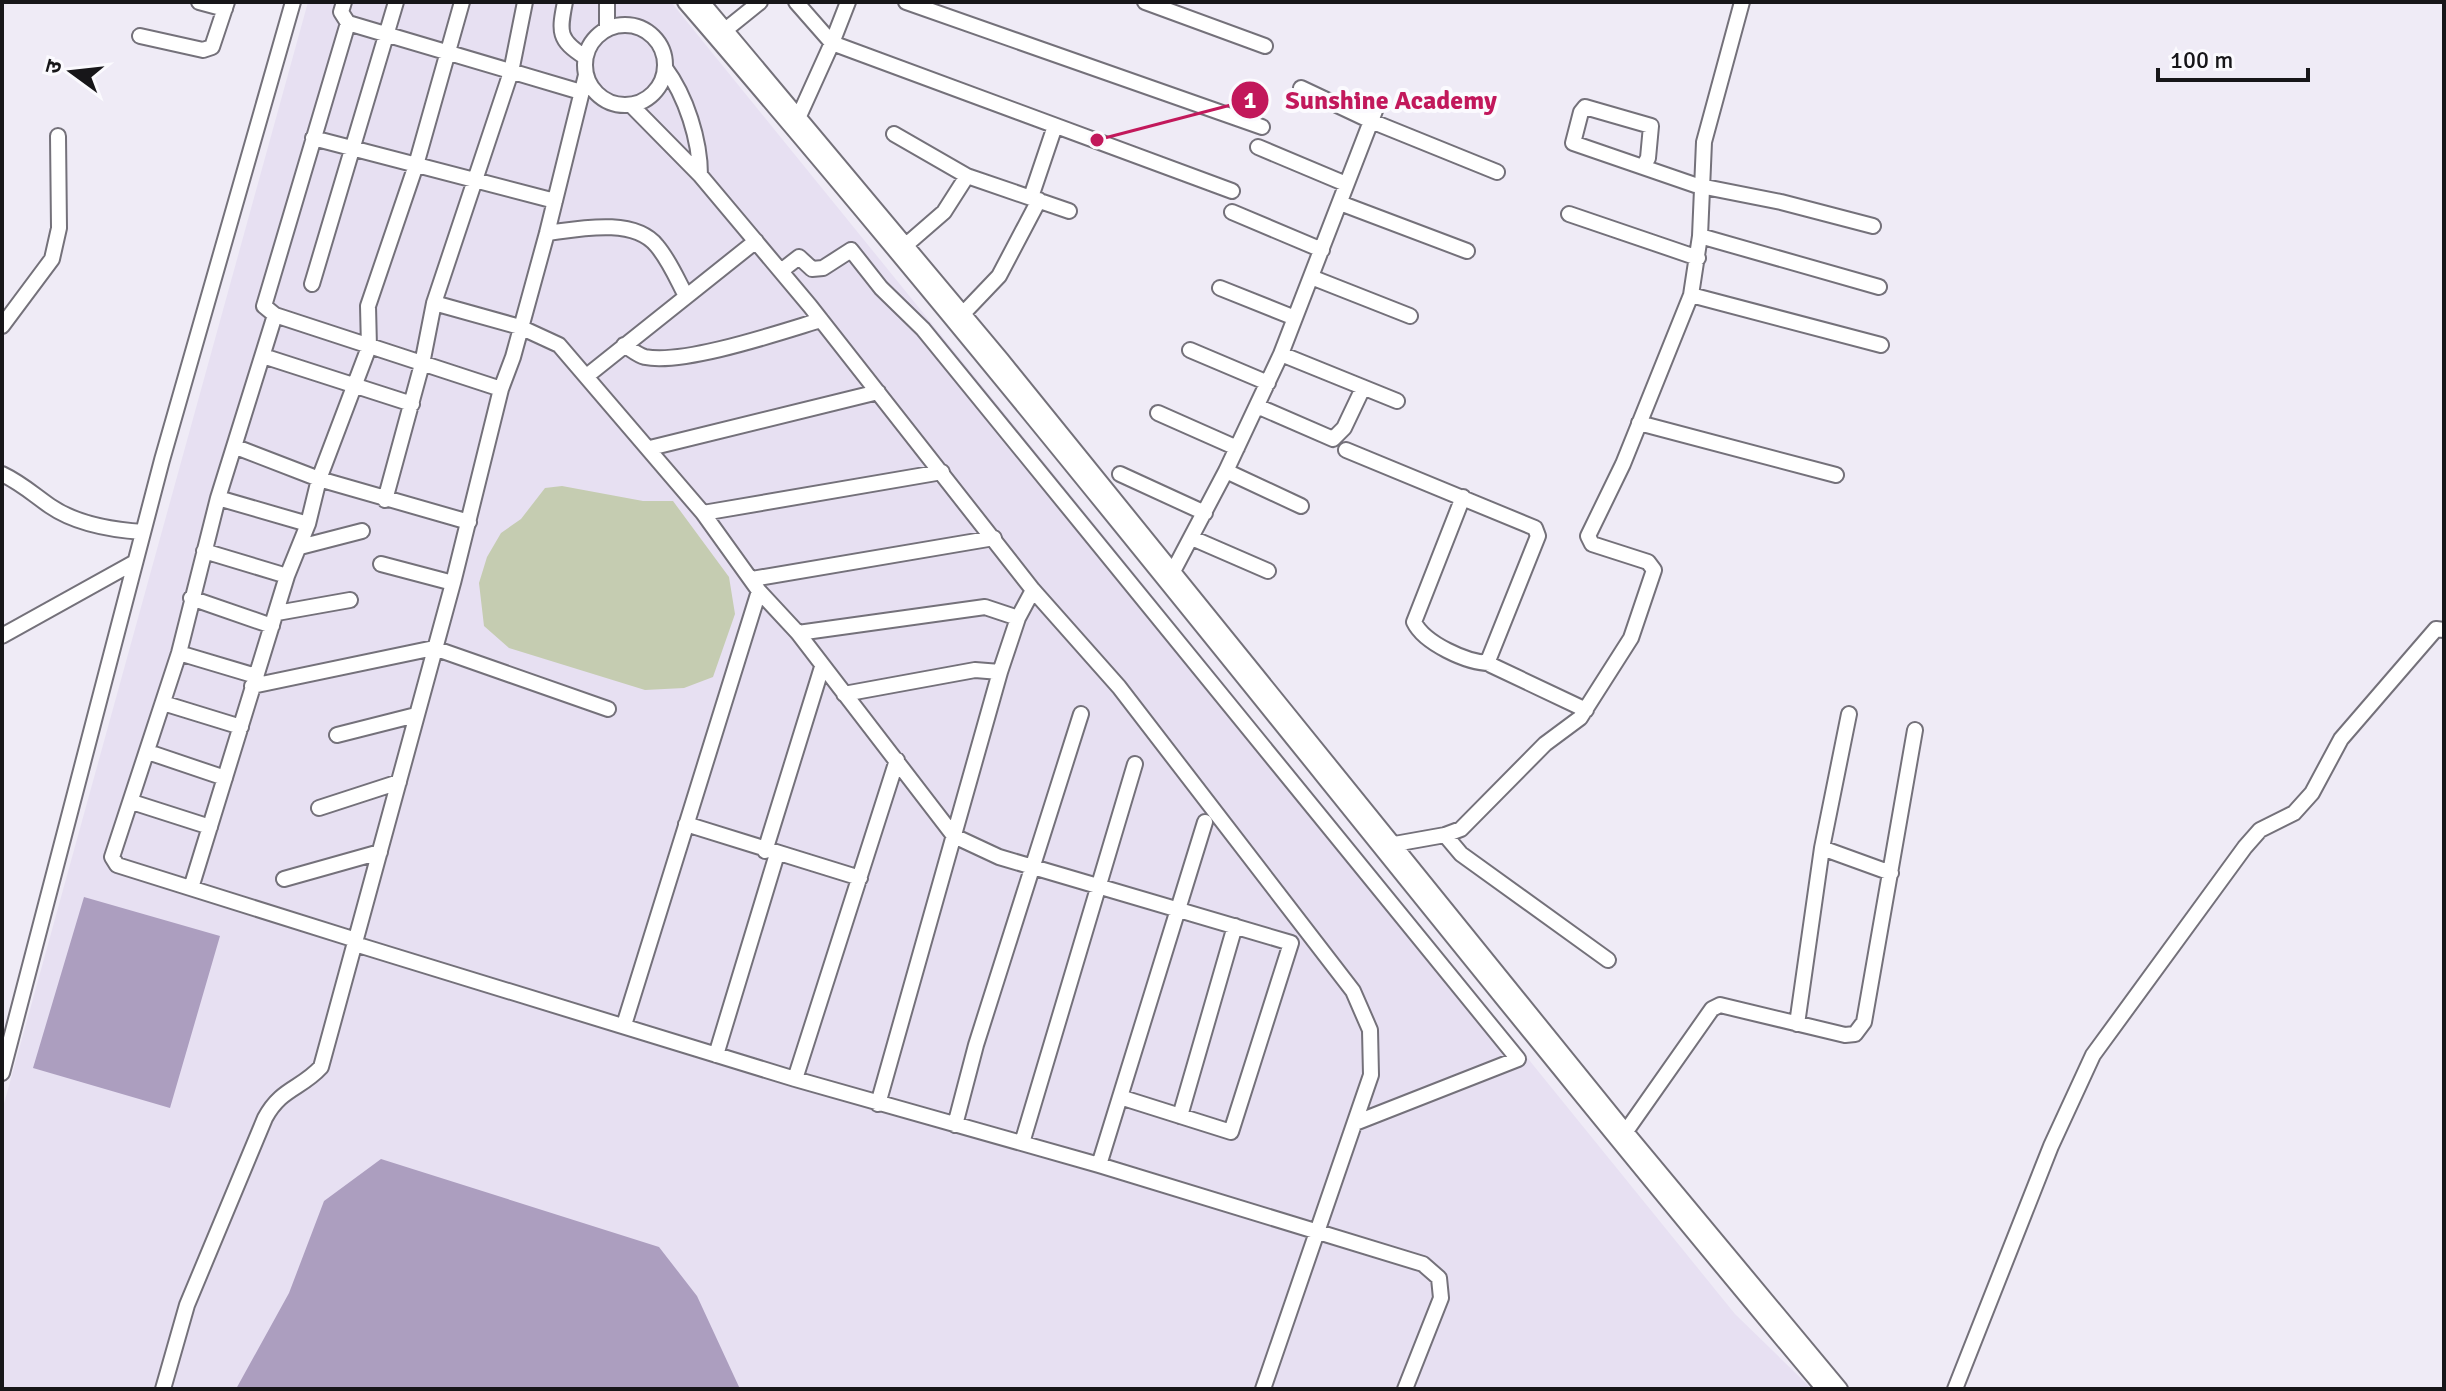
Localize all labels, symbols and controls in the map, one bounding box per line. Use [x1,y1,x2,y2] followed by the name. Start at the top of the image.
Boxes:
[32,32,112,112] north arrow
[2158,32,2308,82] scale bar
[2170,45,2233,75] text: 100 m
[38,56,68,77] text: उ
[1230,75,1513,125] callout: Sunshine Academy
[1244,85,1257,115] text: 1
[1285,85,1497,117] text: Sunshine Academy

